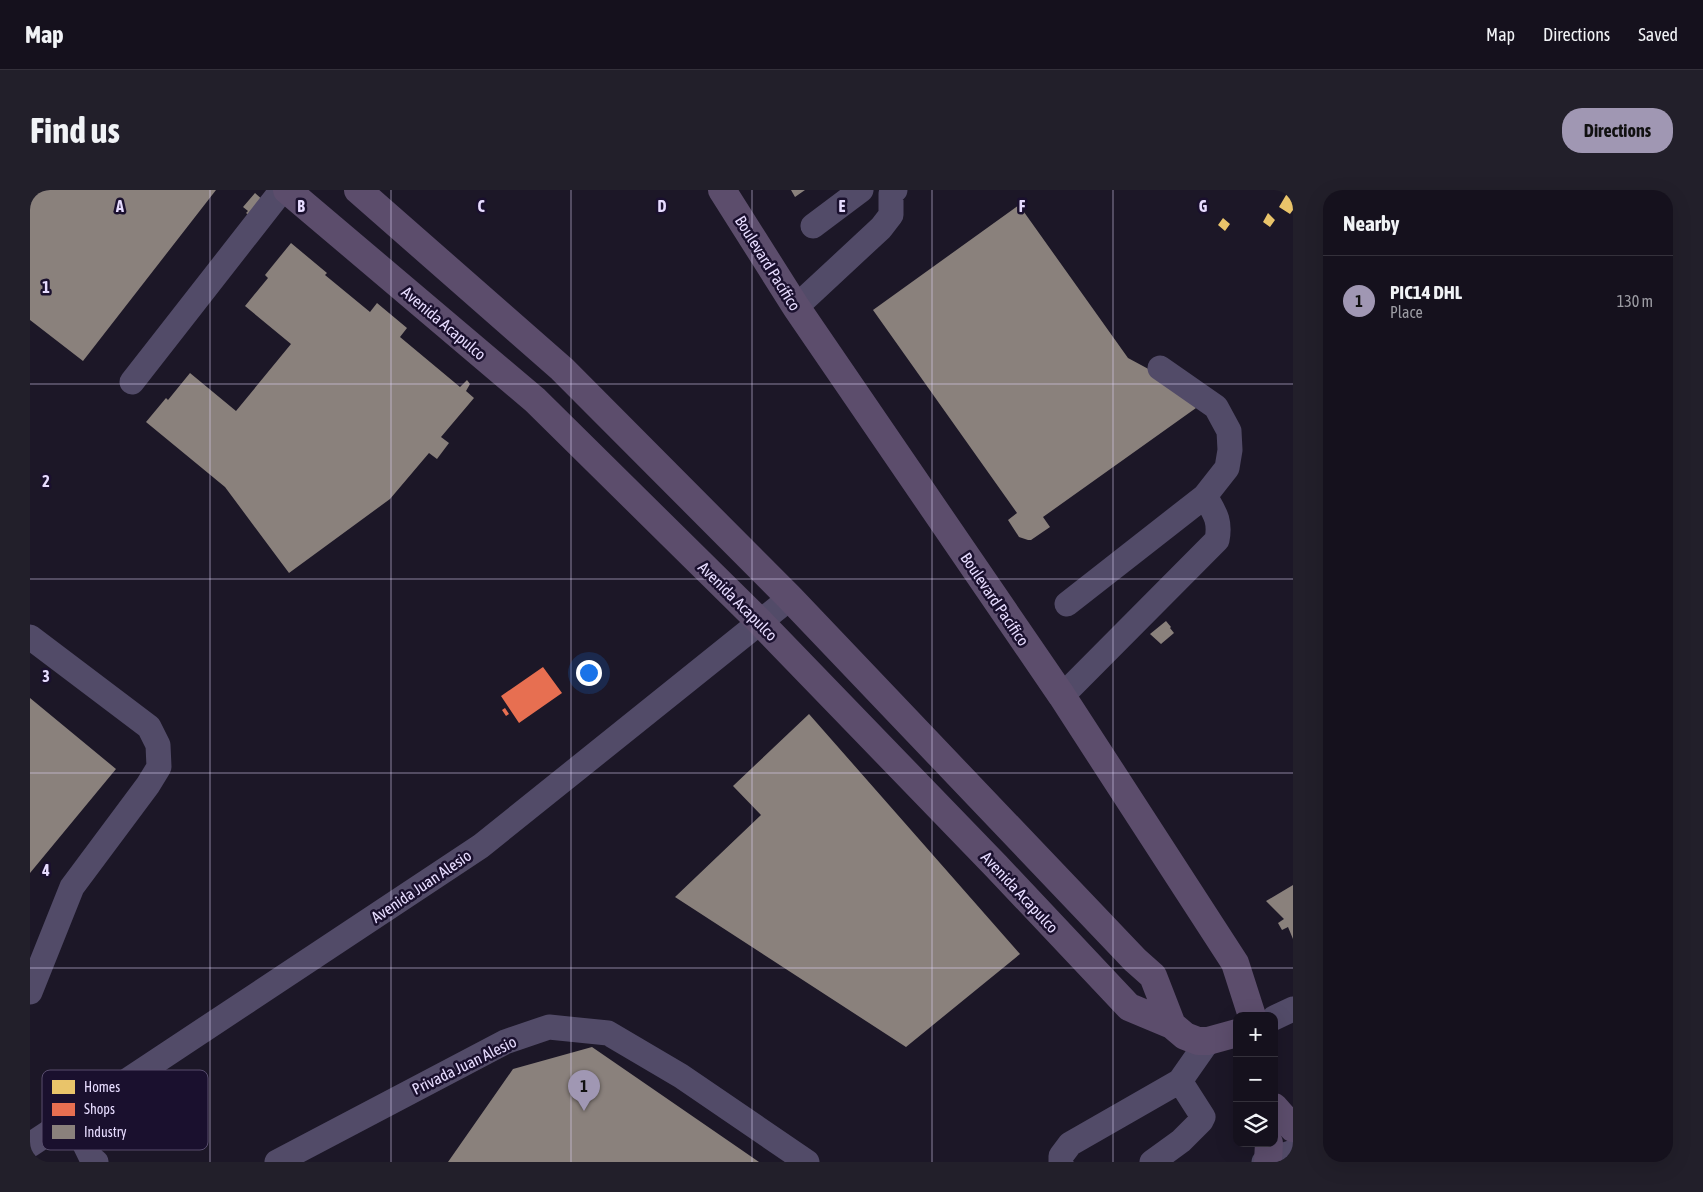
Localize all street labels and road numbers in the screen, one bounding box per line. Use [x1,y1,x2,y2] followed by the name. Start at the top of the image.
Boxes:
[732,212,804,314] street label: Boulevard Pacífico
[398,283,490,364] street label: Avenida Acapulco
[957,549,1033,649] street label: Boulevard Pacífico
[694,558,781,645] street label: Avenida Acapulco
[368,846,474,926] street label: Avenida Juan Alesio
[977,848,1062,937] street label: Avenida Acapulco
[409,1032,519,1098] street label: Privada Juan Alesio

